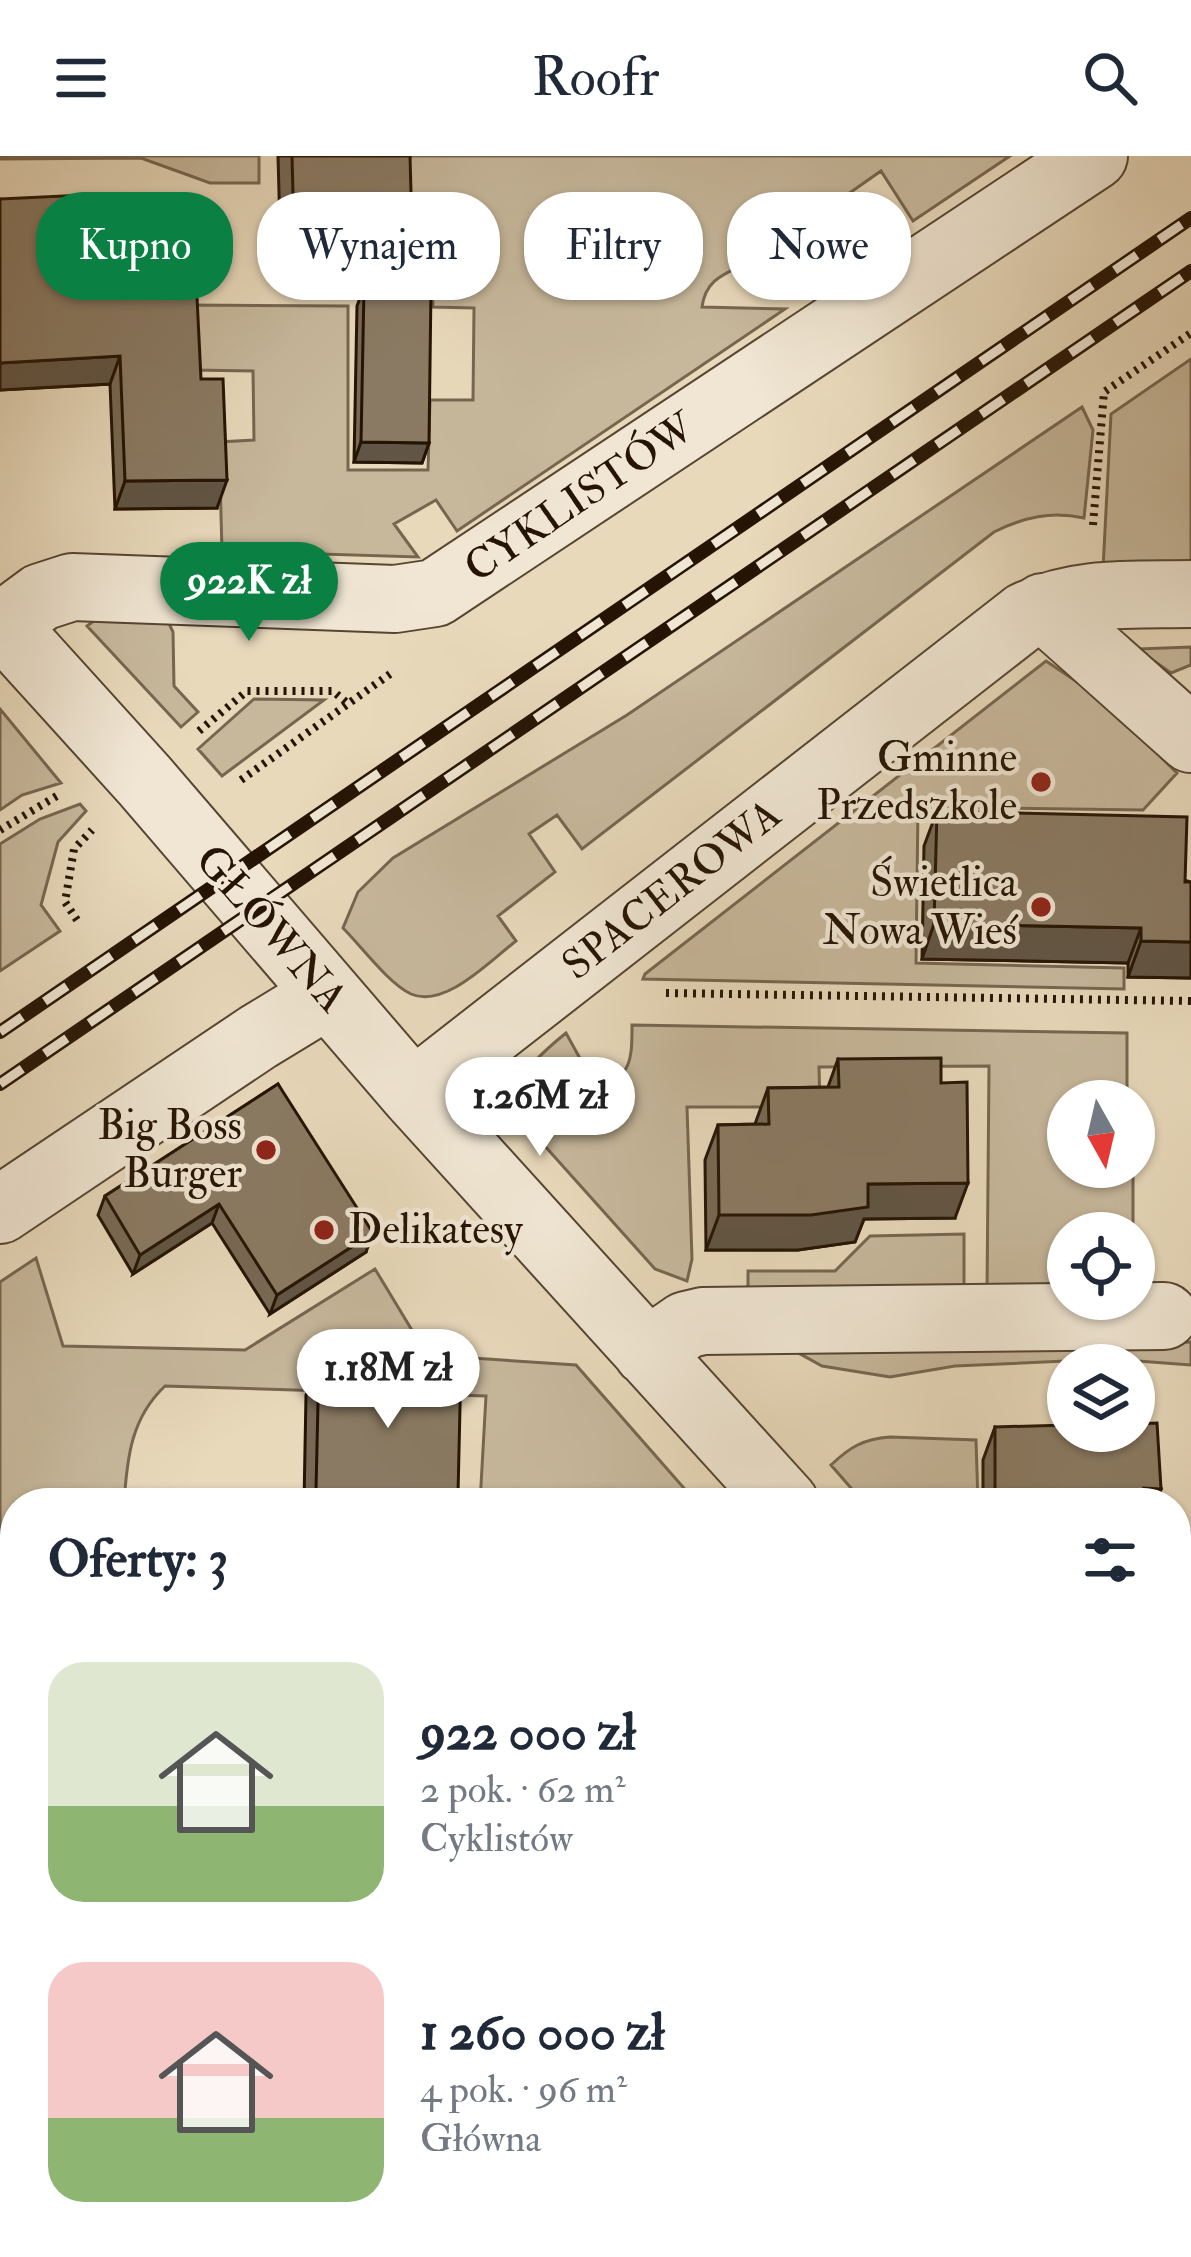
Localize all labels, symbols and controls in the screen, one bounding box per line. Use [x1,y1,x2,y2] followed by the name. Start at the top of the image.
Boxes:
[532,44,659,112] text: Roofr
[48,45,114,111] icon: menu
[1077,45,1143,111] icon: search
[36,192,233,300] chip: Kupno
[257,192,500,300] chip: Wynajem
[524,192,703,300] chip: Filtry
[727,192,911,300] chip: Nowe
[454,399,706,594] street label: CYKLISTÓW
[138,542,360,644] pin: 922K zł
[187,556,311,605] text: 922K zł
[816,732,1017,832] place label: Gminne Przedszkole
[1028,769,1054,795] marker: Gminne Przedszkole
[552,789,792,991] street label: SPACEROWA
[184,833,359,1023] street label: GŁÓWNA
[823,855,1019,957] place label: Świetlica Nowa Wieś
[1028,894,1054,920] marker: Świetlica Nowa Wieś
[416,1057,664,1159] pin: 1.26M zł
[472,1071,608,1120] text: 1.26M zł
[1047,1080,1155,1188] north arrow
[1047,1080,1155,1452] map controls
[97,1100,242,1200] place label: Big Boss Burger
[253,1137,279,1163] marker: Big Boss Burger
[348,1204,523,1256] place label: Delikatesy
[1047,1212,1155,1320] button: locate
[311,1217,337,1243] marker: Delikatesy
[264,1329,512,1431] pin: 1.18M zł
[324,1343,452,1392] text: 1.18M zł
[1047,1344,1155,1452] button: layers
[1077,1527,1143,1593] icon: filters
[48,1528,228,1592] text: Oferty: 3
[420,1701,635,1765] text: 922 000 zł
[144,1710,288,1854] icon: home
[420,1765,626,1814] text: 2 pok. · 62 m²
[420,1814,573,1863] text: Cyklistów
[420,2001,664,2065] text: 1 260 000 zł
[144,2010,288,2154] icon: home
[420,2065,627,2114] text: 4 pok. · 96 m²
[420,2114,541,2163] text: Główna

